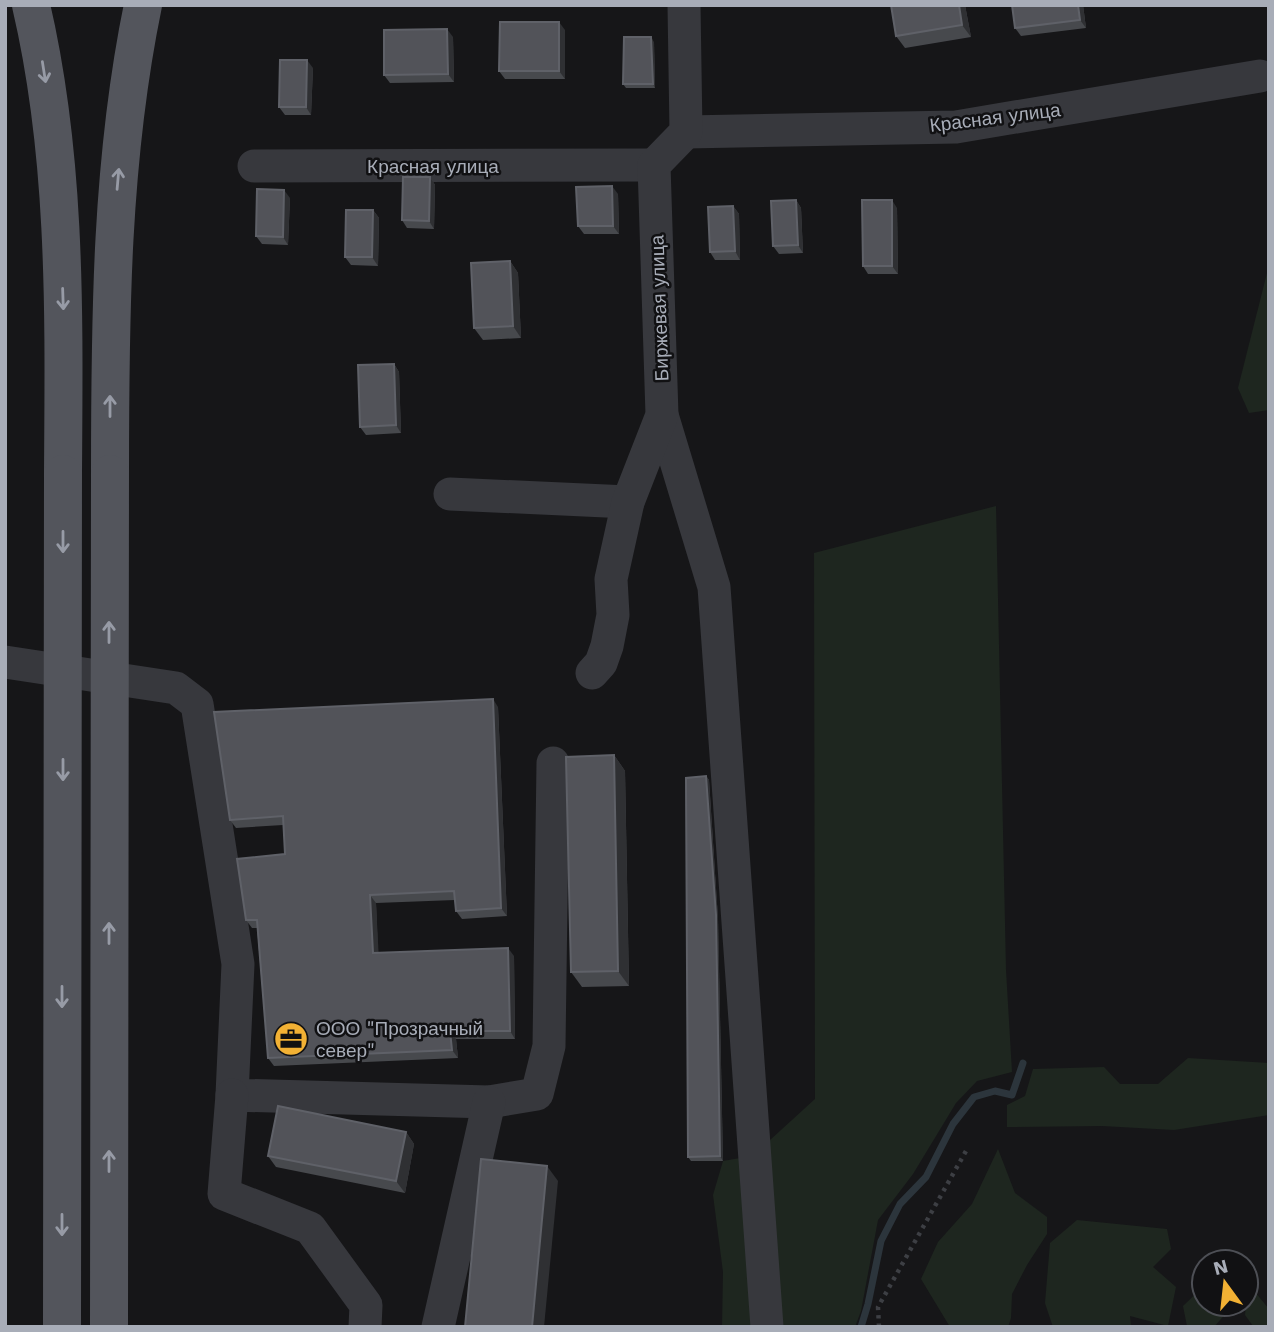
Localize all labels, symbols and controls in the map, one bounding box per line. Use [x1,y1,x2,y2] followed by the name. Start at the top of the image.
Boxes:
[38,60,51,83] one-way arrow
[928,98,1062,137] street label: Красная улица
[367,155,499,178] street label: Красная улица
[112,168,125,191] one-way arrow
[645,234,674,382] street label: Биржевая улица
[56,287,70,310] one-way arrow
[103,395,117,418] one-way arrow
[56,531,70,554] one-way arrow
[103,621,116,644] one-way arrow
[56,758,70,781] one-way arrow
[102,922,116,945] one-way arrow
[55,986,69,1009] one-way arrow
[316,1017,483,1062] place label: ООО "Прозрачный север"
[272,1020,310,1058] office icon: ООО "Прозрачный север"
[102,1149,116,1172] one-way arrow
[55,1213,69,1236] one-way arrow
[1190,1248,1260,1318] north arrow
[1211,1254,1231,1280] text: N

